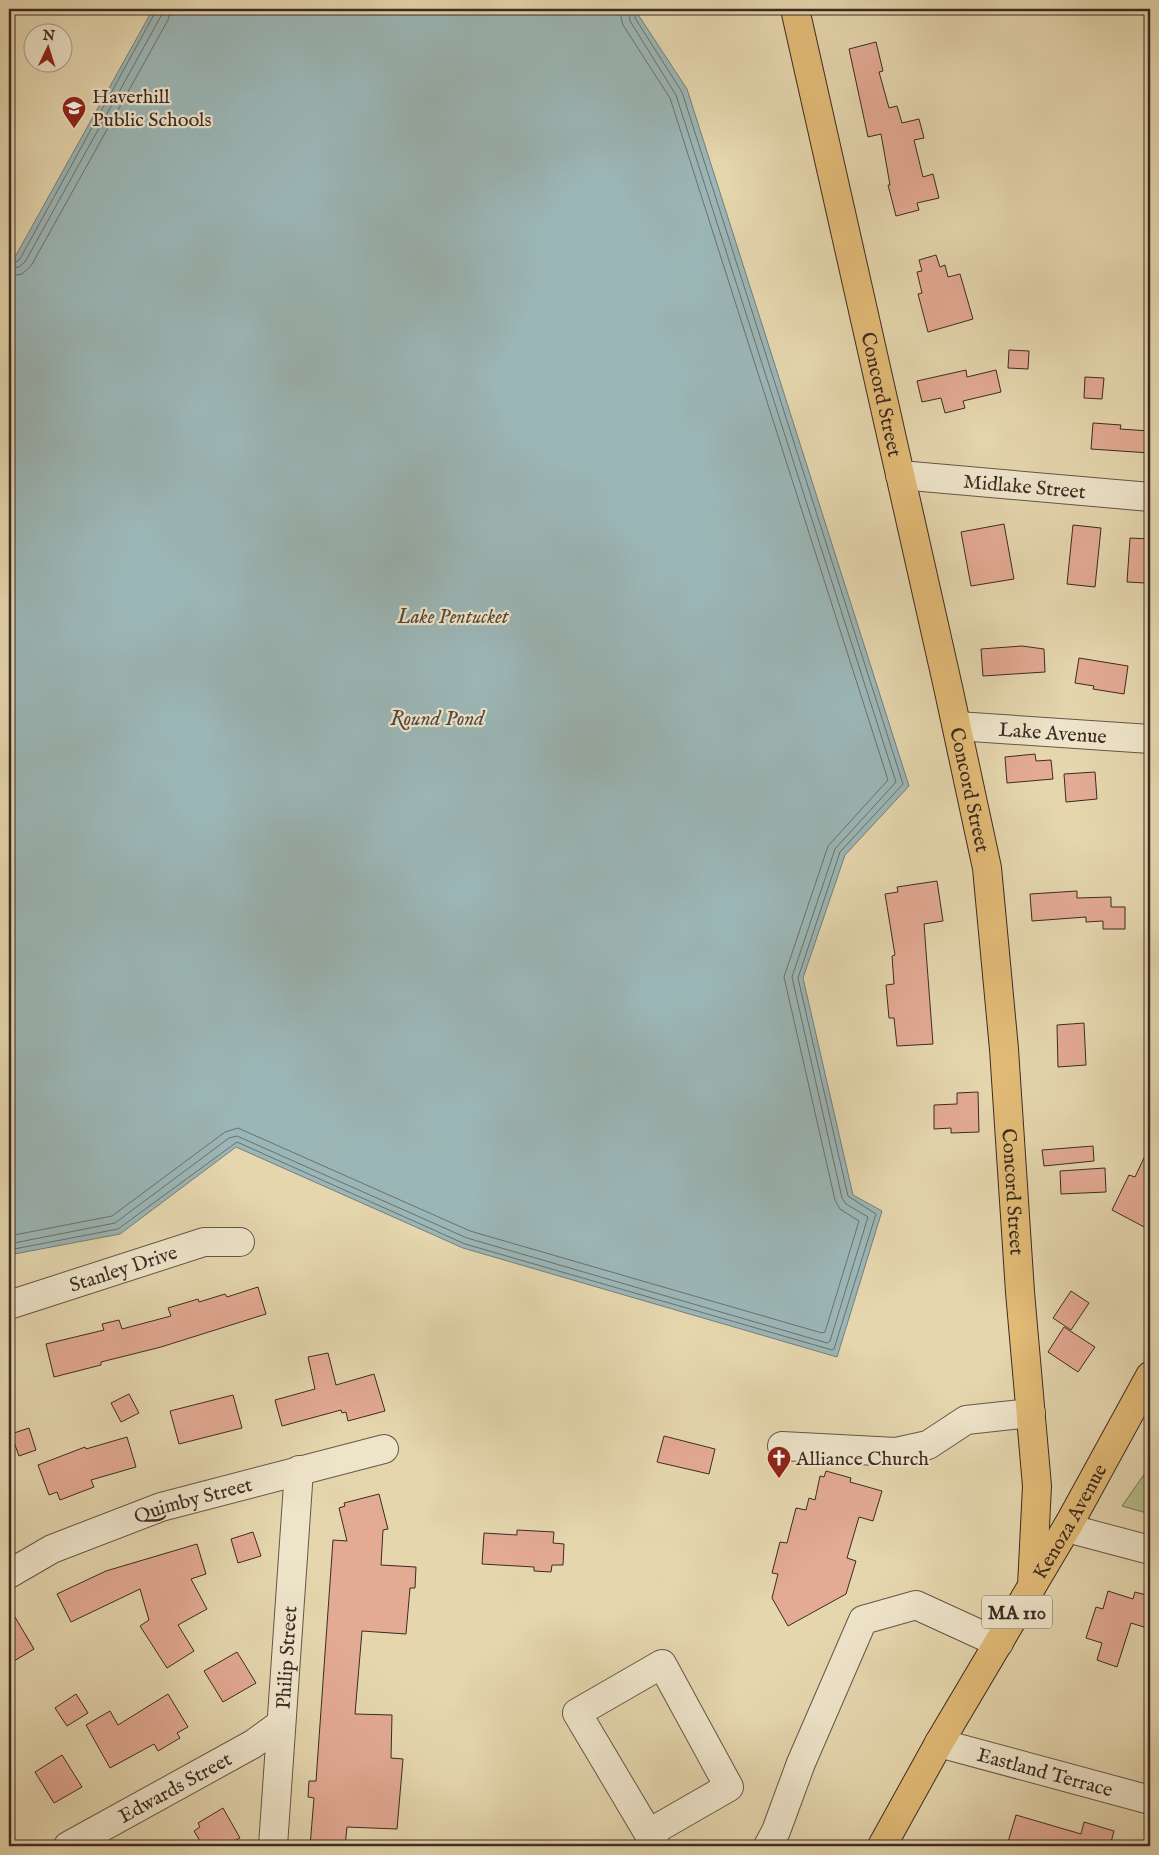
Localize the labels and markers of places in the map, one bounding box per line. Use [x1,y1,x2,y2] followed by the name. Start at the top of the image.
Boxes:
[92,85,212,133] place label: Haverhill Public Schools
[61,95,87,129] school or university icon: Haverhill Public Schools
[766,1445,792,1479] church icon: Alliance Church
[795,1447,929,1472] place label: Alliance Church

